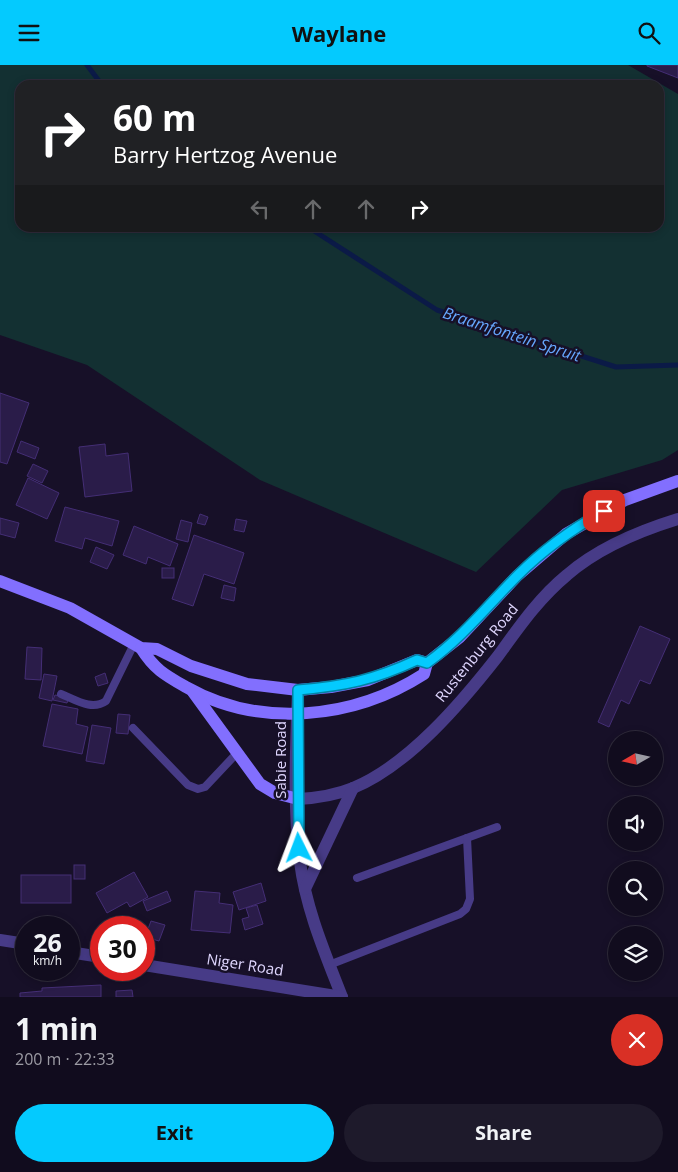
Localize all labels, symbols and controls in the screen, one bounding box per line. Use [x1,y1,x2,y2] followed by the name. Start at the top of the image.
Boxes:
[292,18,386,48] text: Waylane
[15,19,43,47] icon: menu
[635,19,663,47] icon: search
[113,94,196,141] text: 60 m
[30,100,95,165] icon: right
[113,139,337,169] text: Barry Hertzog Avenue
[246,195,274,223] icon: left
[299,195,327,223] icon: ahead
[352,195,380,223] icon: ahead
[405,195,433,223] icon: right
[440,301,585,367] water label: Braamfontein Spruit
[583,490,625,532] pin
[590,497,618,525] icon: arrive
[430,599,522,706] street label: Rustenburg Road
[270,721,290,799] street label: Sabie Road
[608,731,662,786] north arrow
[608,731,663,981] map controls
[608,796,663,851] button: sound
[272,821,324,873] position arrow
[608,861,663,916] button: search
[90,916,155,981] speed limit sign: 30
[33,925,62,959] text: 26
[608,926,663,981] button: layers
[205,948,285,980] street label: Niger Road
[33,952,62,969] text: km/h
[15,1008,98,1049] text: 1 min
[611,1014,663,1066] button: close
[15,1048,115,1070] text: 200 m · 22:33
[15,1104,334,1162] button: Exit
[344,1104,663,1162] button: Share

